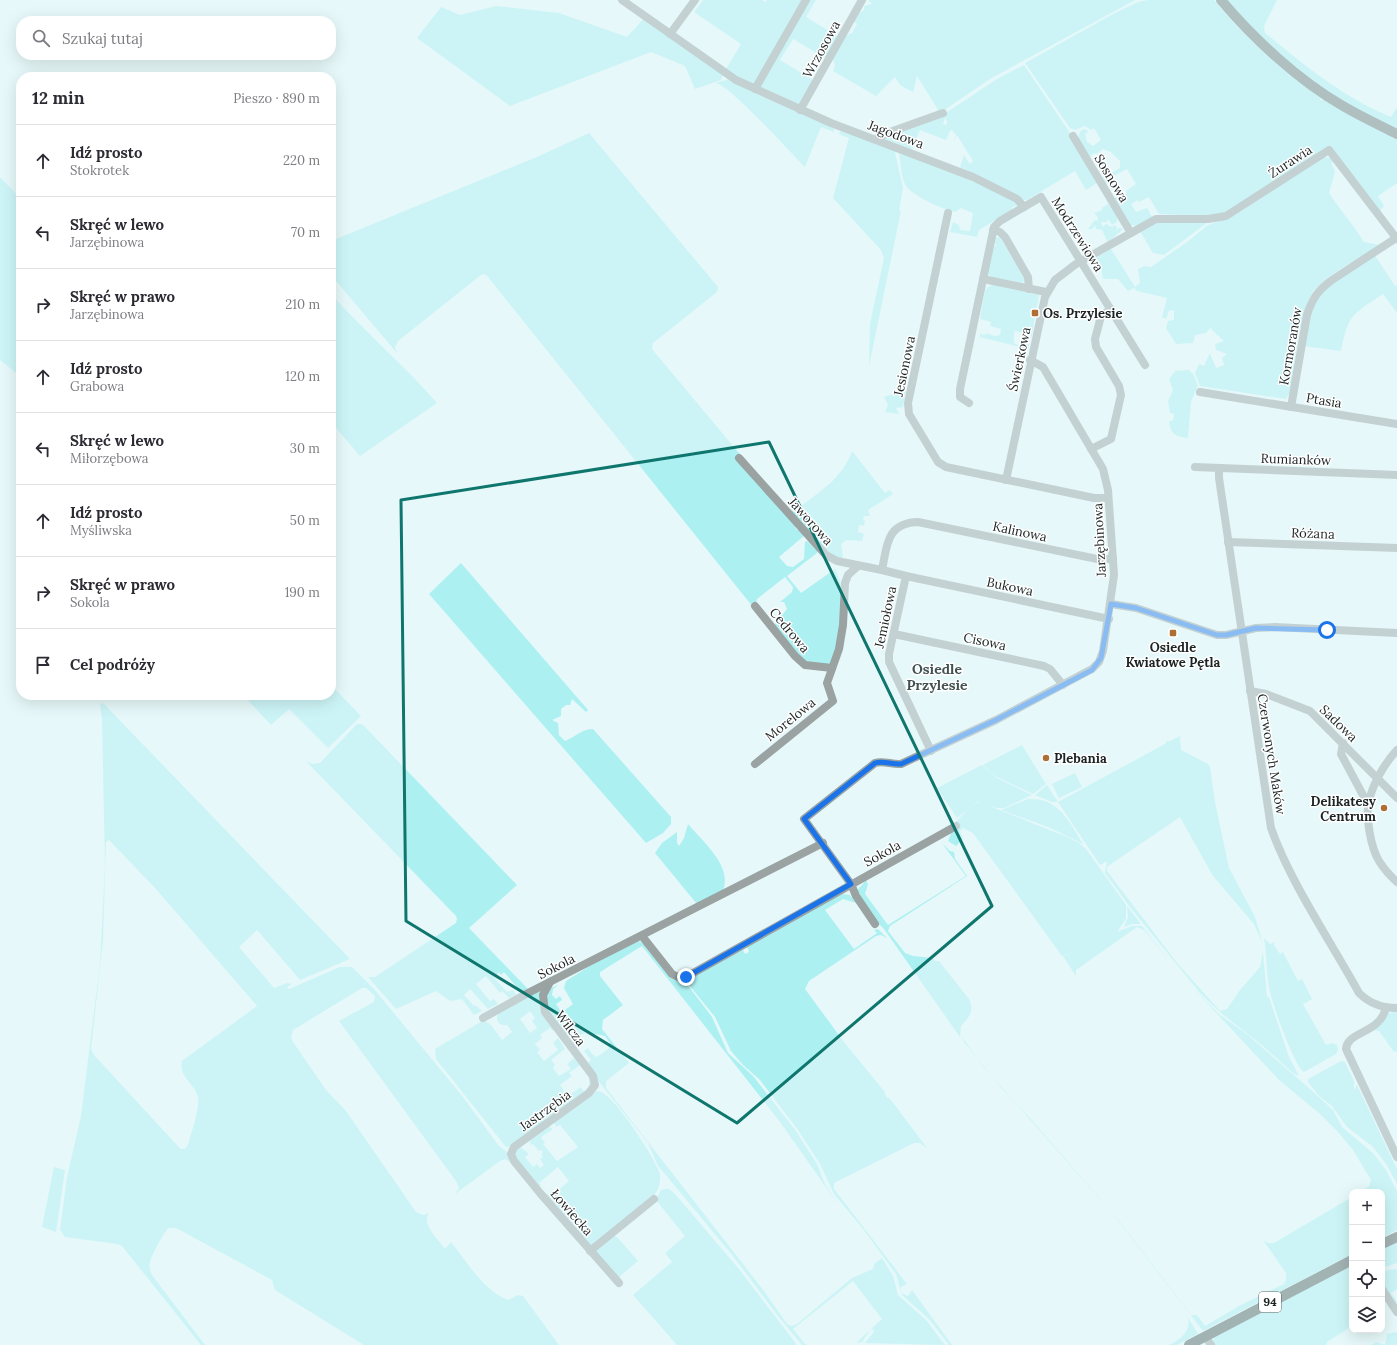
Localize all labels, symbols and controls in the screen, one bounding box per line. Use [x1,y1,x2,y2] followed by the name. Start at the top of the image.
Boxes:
[16,16,336,60] search box
[799,17,844,81] street label: Wrzosowa
[30,27,52,49] icon: search
[62,29,143,48] text: Szukaj tutaj
[32,87,84,109] text: 12 min
[233,90,320,107] text: Pieszo · 890 m
[865,116,926,153] street label: Jagodowa
[1265,141,1315,182] street label: Żurawia
[70,143,143,162] text: Idź prosto
[32,150,54,172] icon: ahead
[1091,151,1133,206] street label: Sosnowa
[283,152,320,169] text: 220 m
[70,162,129,179] text: Stokrotek
[1048,194,1107,275] street label: Modrzewiowa
[70,215,164,234] text: Skręć w lewo
[32,222,54,244] icon: left
[291,224,320,241] text: 70 m
[70,234,144,251] text: Jarzębinowa
[70,287,175,306] text: Skręć w prawo
[32,294,54,316] icon: right
[285,296,320,313] text: 210 m
[1043,305,1123,322] place label: Os. Przylesie
[1275,305,1306,387] street label: Kormoranów
[70,306,144,323] text: Jarzębinowa
[1030,308,1040,318] marker: Os. Przylesie
[1004,325,1035,393] street label: Świerkowa
[890,334,919,399] street label: Jesionowa
[70,359,143,378] text: Idź prosto
[32,366,54,388] icon: ahead
[285,368,320,385] text: 120 m
[70,378,124,395] text: Grabowa
[1305,389,1343,412] street label: Ptasia
[70,431,164,450] text: Skręć w lewo
[32,438,54,460] icon: left
[290,440,320,457] text: 30 m
[70,450,148,467] text: Miłorzębowa
[1260,450,1332,469] street label: Rumianków
[784,493,837,549] street label: Jaworowa
[1089,502,1110,578] street label: Jarzębinowa
[70,503,143,522] text: Idź prosto
[32,510,54,532] icon: ahead
[290,512,320,529] text: 50 m
[991,517,1049,546] street label: Kalinowa
[70,522,132,539] text: Myśliwska
[1291,524,1335,543] street label: Różana
[985,573,1035,600] street label: Bukowa
[70,575,175,594] text: Skręć w prawo
[32,582,54,604] icon: right
[285,584,320,601] text: 190 m
[870,584,900,651] street label: Jemiołowa
[70,594,110,611] text: Sokola
[766,604,814,657] street label: Cedrowa
[1318,621,1336,639] route start
[1168,628,1178,638] marker: Osiedle Kwiatowe Pętla
[962,629,1008,654] street label: Cisowa
[1126,639,1221,671] place label: Osiedle Kwiatowe Pętla
[32,654,54,676] icon: arrive
[70,655,155,674] text: Cel podróży
[906,660,968,694] district label: Osiedle Przylesie
[1254,692,1290,816] street label: Czerwonych Maków
[762,694,819,745] street label: Morelowa
[1316,701,1361,746] street label: Sadowa
[1054,750,1107,767] place label: Plebania
[1041,753,1051,763] marker: Plebania
[1311,793,1377,825] place label: Delikatesy Centrum
[1379,803,1389,813] marker: Delikatesy Centrum
[861,836,904,870] street label: Sokola
[535,950,578,983] street label: Sokola
[677,968,695,986] route end
[552,1007,590,1050] street label: Wilcza
[515,1086,575,1135] street label: Jastrzębia
[547,1185,597,1239] street label: Łowiecka
[1349,1189,1385,1333] map controls
[1349,1189,1385,1225] button: +
[1349,1225,1385,1261] button: −
[1349,1261,1385,1297] button: locate
[1259,1292,1281,1312] road number: 94
[1349,1297,1385,1333] button: layers

